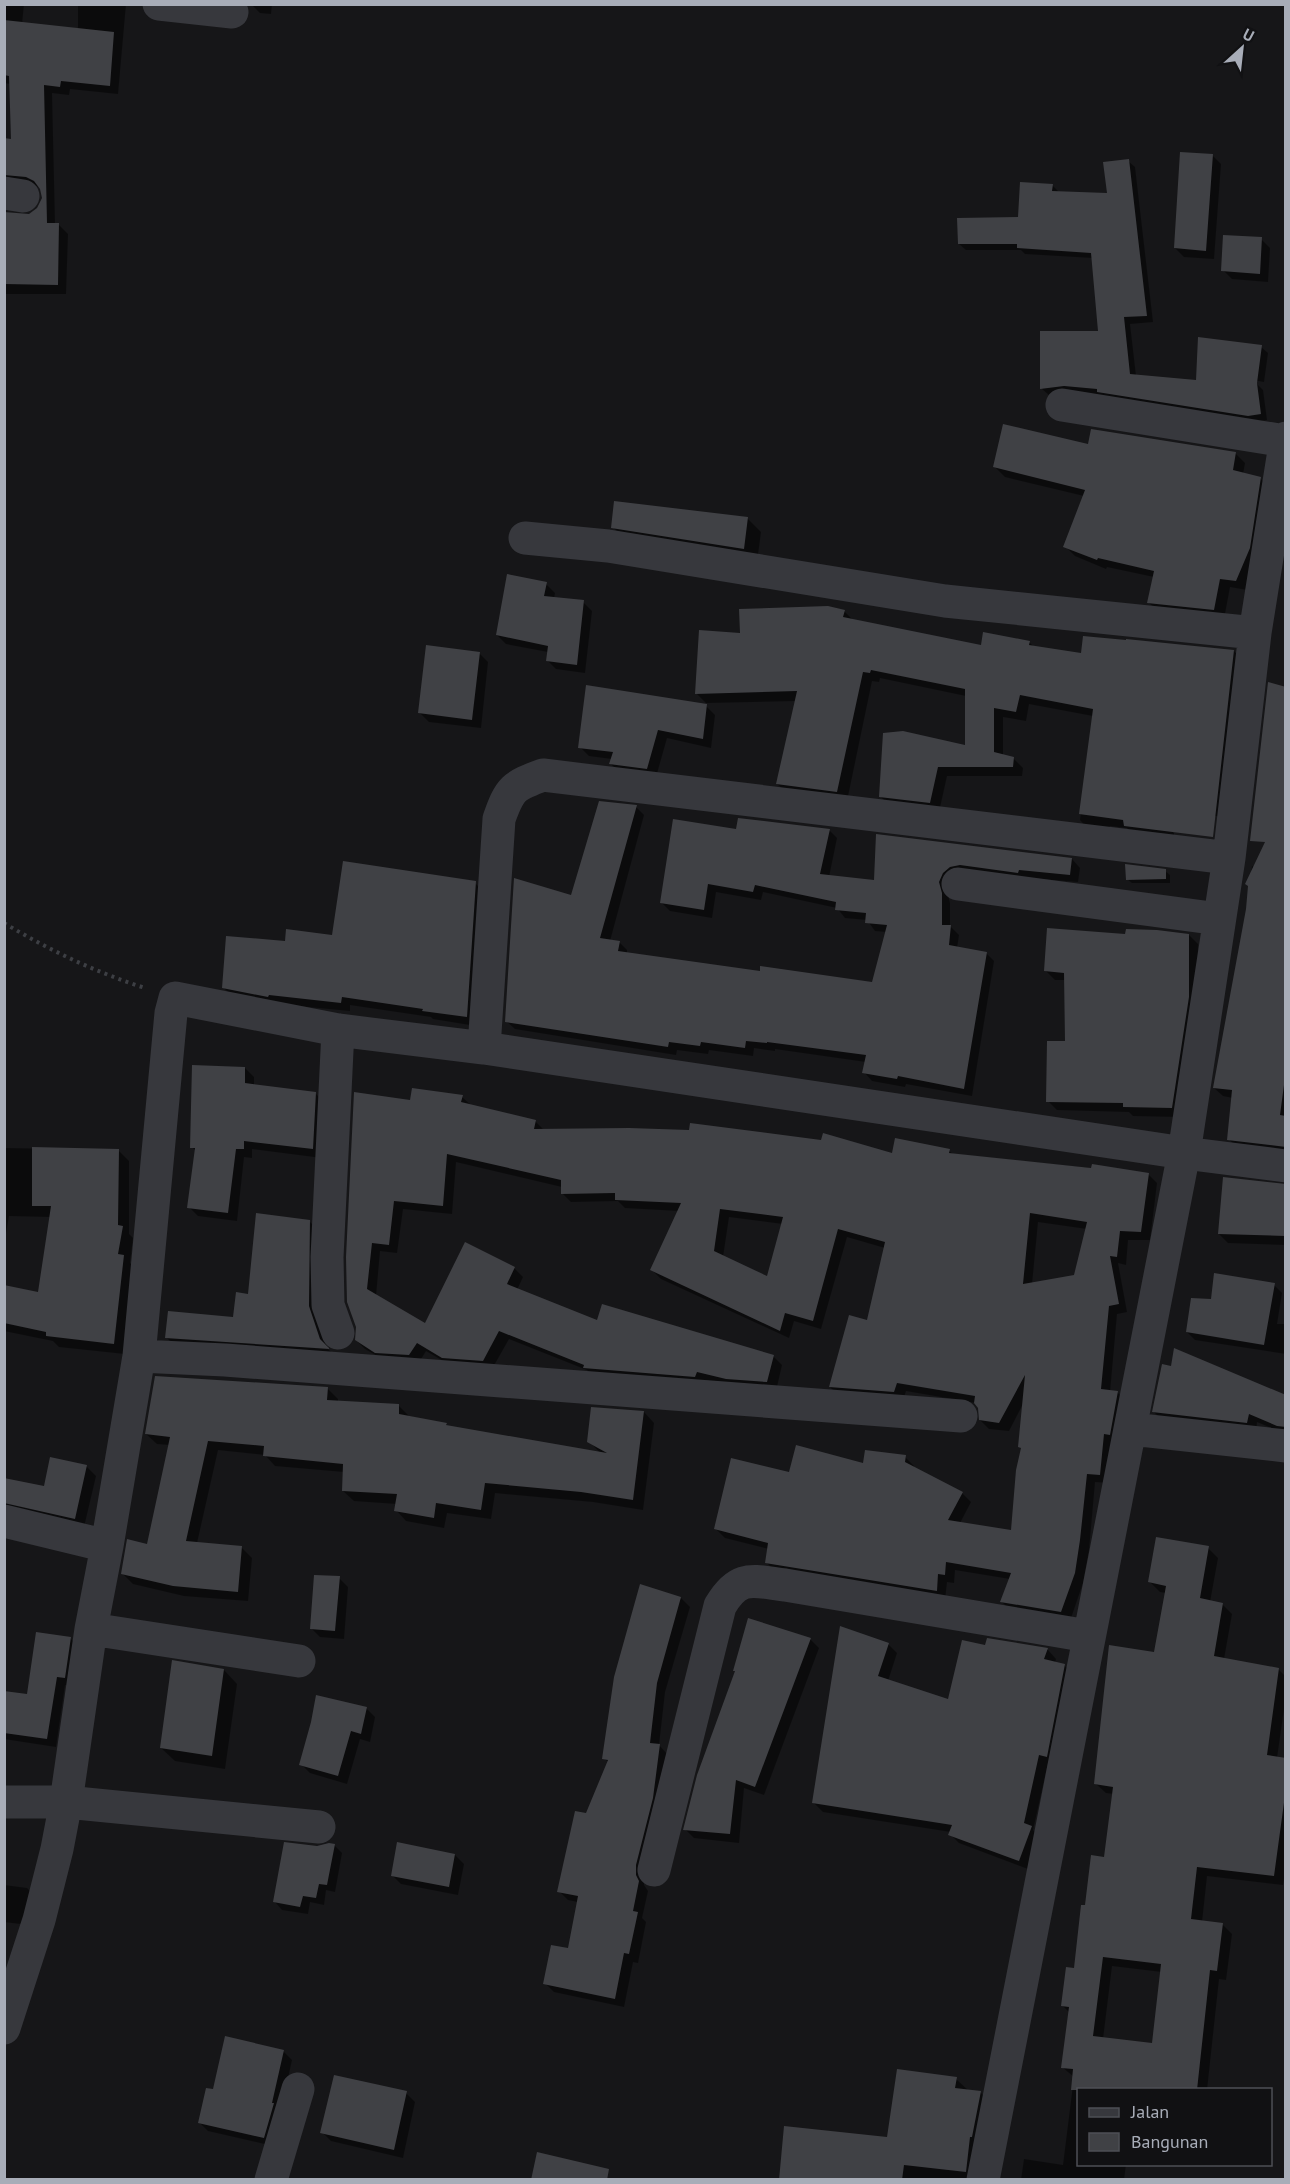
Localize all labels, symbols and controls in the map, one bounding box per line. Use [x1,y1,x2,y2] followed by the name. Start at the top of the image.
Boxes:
[1212,18,1272,78] north arrow
[1240,23,1258,46] text: U
[1077,2088,1272,2166] legend
[1130,2100,1169,2123] text: Jalan
[1131,2130,1208,2153] text: Bangunan

